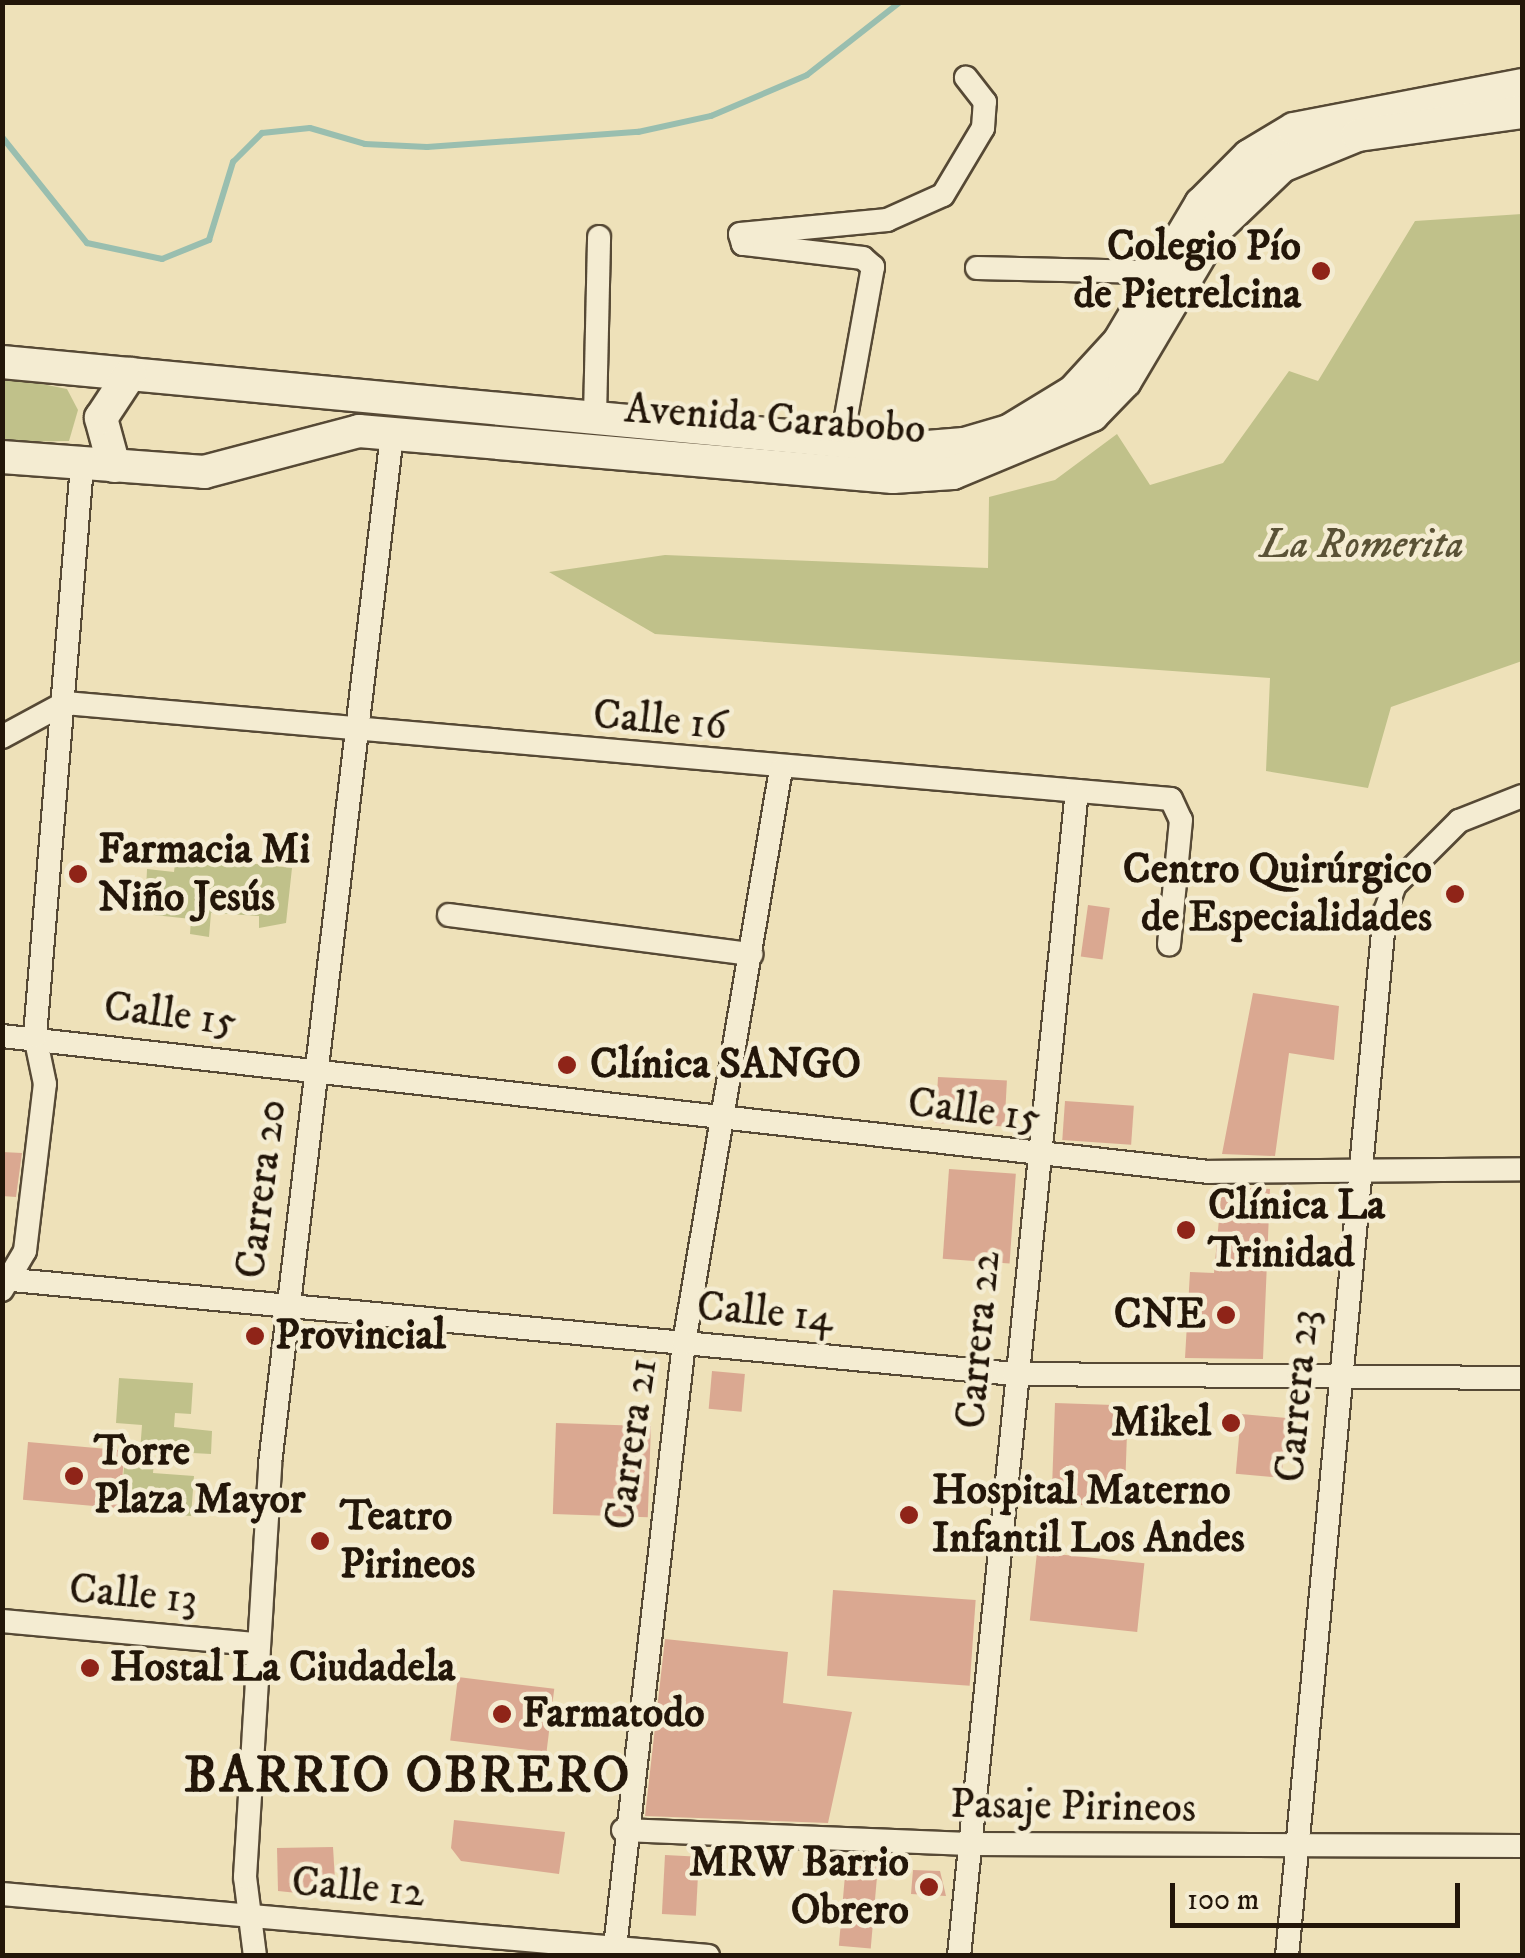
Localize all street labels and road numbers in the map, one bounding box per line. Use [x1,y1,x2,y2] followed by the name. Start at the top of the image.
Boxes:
[623,384,927,456] street label: Avenida Carabobo
[591,690,729,752] street label: Calle 16
[101,982,239,1048] street label: Calle 15
[905,1078,1043,1144] street label: Calle 15
[226,1097,298,1281] street label: Carrera 20
[946,1249,1012,1431] street label: Carrera 22
[695,1282,835,1344] street label: Calle 14
[1265,1308,1331,1484] street label: Carrera 23
[595,1355,669,1533] street label: Carrera 21
[67,1564,199,1626] street label: Calle 13
[950,1780,1196,1834] street label: Pasaje Pirineos
[289,1857,427,1919] street label: Calle 12

